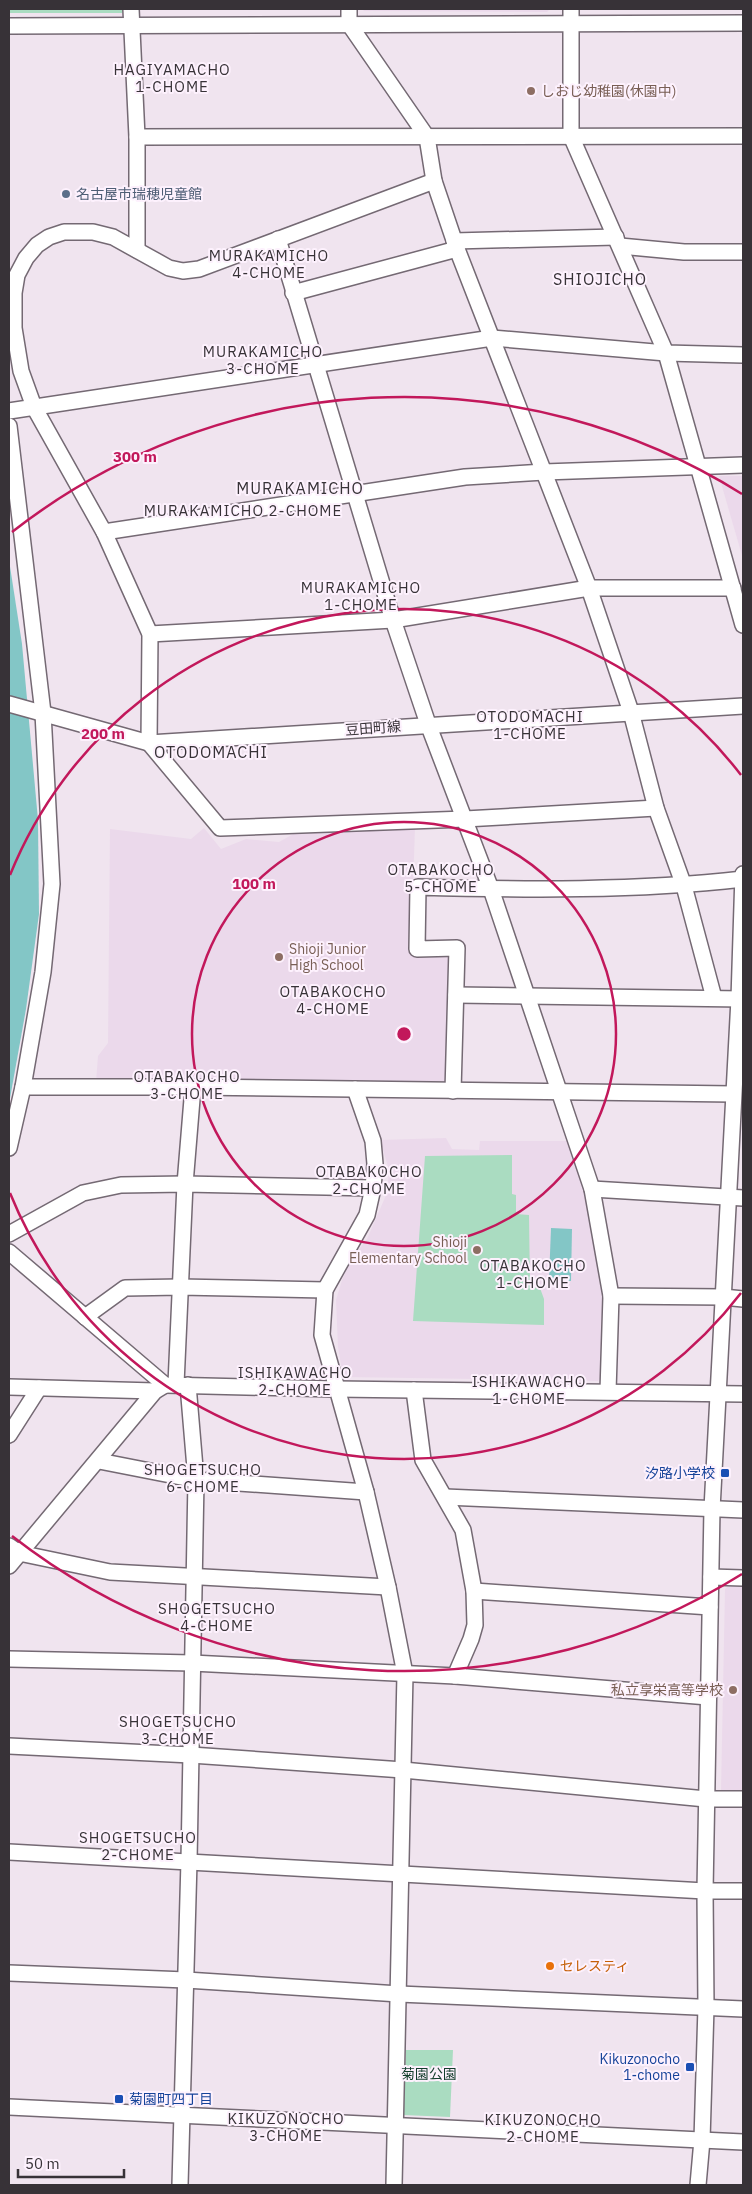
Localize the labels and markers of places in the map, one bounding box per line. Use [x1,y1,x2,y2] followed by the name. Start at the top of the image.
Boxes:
[541,82,676,100] place label: しおじ幼稚園(休園中)
[525,85,537,97] marker: しおじ幼稚園(休園中)
[76,185,202,203] place label: 名古屋市瑞穂児童館
[60,188,72,200] marker: 名古屋市瑞穂児童館
[289,940,366,974] place label: Shioji Junior High School
[273,951,285,963] marker: Shioji Junior High School
[395,1025,413,1043] centre of rings
[349,1233,467,1267] place label: Shioji Elementary School
[471,1244,483,1256] marker: Shioji Elementary School
[645,1464,715,1482] place label: 汐路小学校
[719,1467,731,1479] marker: 汐路小学校
[611,1681,723,1699] place label: 私立享栄高等学校
[727,1684,739,1696] marker: 私立享栄高等学校
[560,1957,629,1975] place label: セレスティ
[544,1960,556,1972] marker: セレスティ
[600,2050,680,2084] place label: Kikuzonocho 1-chome
[684,2061,696,2073] marker: Kikuzonocho 1-chome
[129,2090,213,2108] place label: 菊園町四丁目
[113,2093,125,2105] marker: 菊園町四丁目

